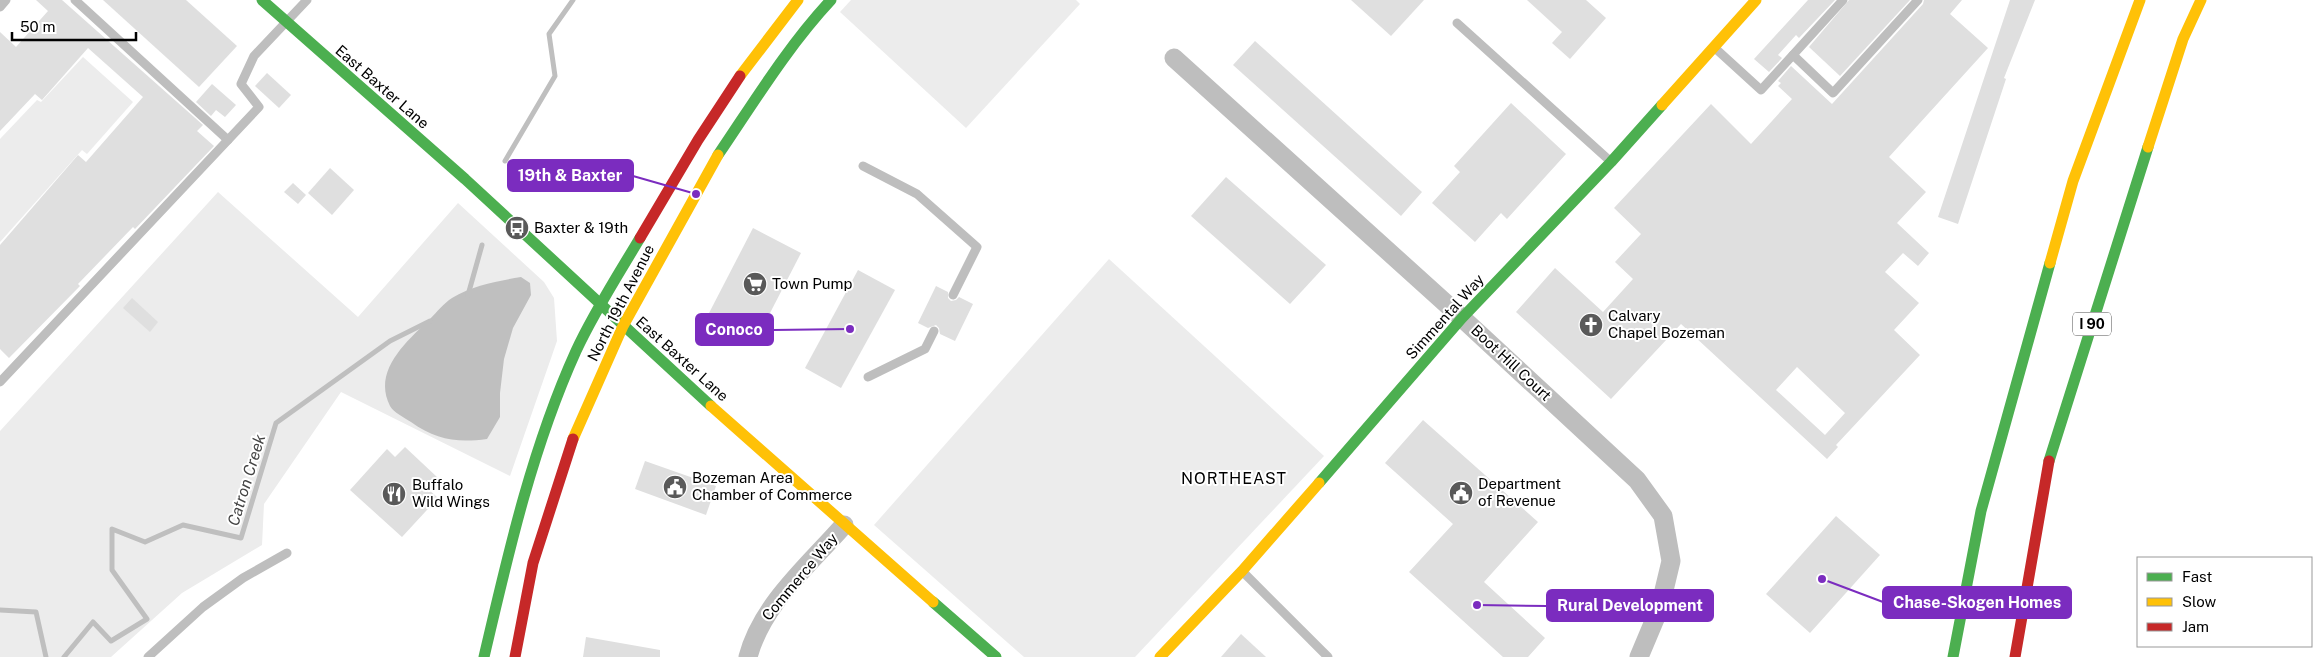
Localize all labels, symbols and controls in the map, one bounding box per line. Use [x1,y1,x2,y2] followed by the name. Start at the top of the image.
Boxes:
[12,10,136,42] scale bar
[20,18,55,35] text: 50 m
[332,41,432,132] street label: East Baxter Lane
[508,160,633,191] callout: 19th & Baxter
[518,166,623,185] text: 19th & Baxter
[504,215,530,241] bus stop icon: Baxter & 19th
[534,219,628,236] place label: Baxter & 19th
[584,242,657,364] street label: North 19th Avenue
[742,271,768,297] supermarket icon: Town Pump
[1402,271,1487,363] street label: Simmental Way
[772,275,853,292] place label: Town Pump
[1608,307,1725,341] place label: Calvary Chapel Bozeman
[1578,312,1604,338] church icon: Calvary Chapel Bozeman
[2073,312,2111,336] road number: I 90
[633,313,732,404] street label: East Baxter Lane
[696,314,773,345] callout: Conoco
[705,320,763,339] text: Conoco
[1468,321,1555,404] street label: Boot Hill Court
[224,432,270,528] water label: Catron Creek
[692,469,852,503] place label: Bozeman Area Chamber of Commerce
[1181,469,1287,488] district label: NORTHEAST
[662,474,688,500] public building icon: Bozeman Area Chamber of Commerce
[1478,475,1561,509] place label: Department of Revenue
[412,476,490,510] place label: Buffalo Wild Wings
[1448,480,1474,506] public building icon: Department of Revenue
[381,481,407,507] restaurant icon: Buffalo Wild Wings
[758,530,841,624] street label: Commerce Way
[2137,557,2312,647] legend
[2182,568,2212,585] text: Fast
[1883,587,2071,618] callout: Chase-Skogen Homes
[1547,590,1713,621] callout: Rural Development
[1893,593,2061,612] text: Chase-Skogen Homes
[2182,593,2217,610] text: Slow
[1557,596,1703,615] text: Rural Development
[2182,618,2209,635] text: Jam

